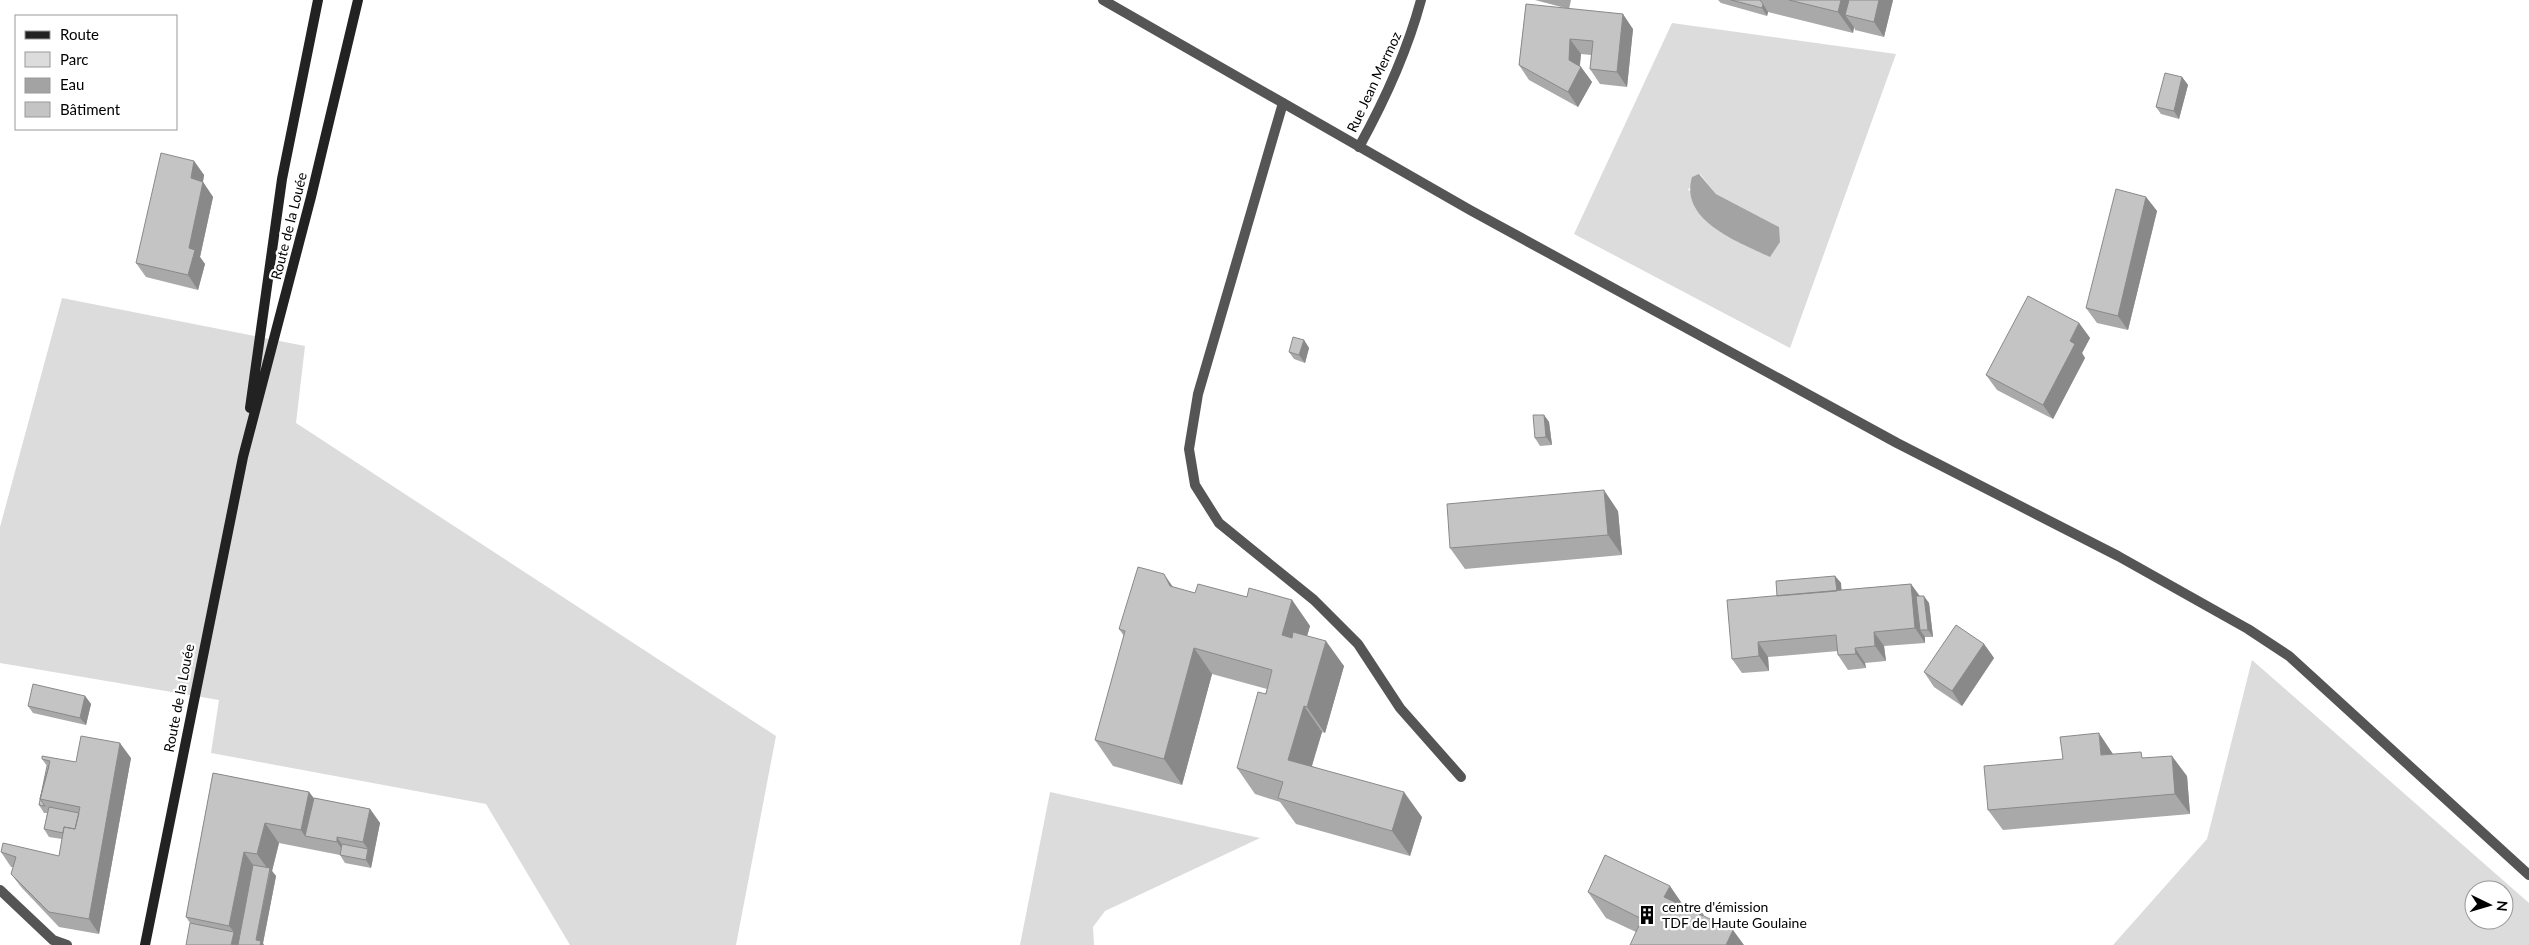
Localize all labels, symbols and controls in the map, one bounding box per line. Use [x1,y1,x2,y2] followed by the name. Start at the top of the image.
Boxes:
[15,15,178,130] legend
[60,25,99,43] text: Route
[1343,29,1404,135] street label: Rue Jean Mermoz
[60,50,89,68] text: Parc
[60,75,84,93] text: Eau
[60,100,121,118] text: Bâtiment
[267,171,310,281] street label: Route de la Louée
[160,642,197,753] street label: Route de la Louée
[2464,880,2514,930] north arrow
[1662,898,1807,931] place label: centre d'émission TDF de Haute Goulaine
[2494,900,2511,912] text: N
[1636,904,1658,926] building icon: centre d'émission TDF de Haute Goulaine

